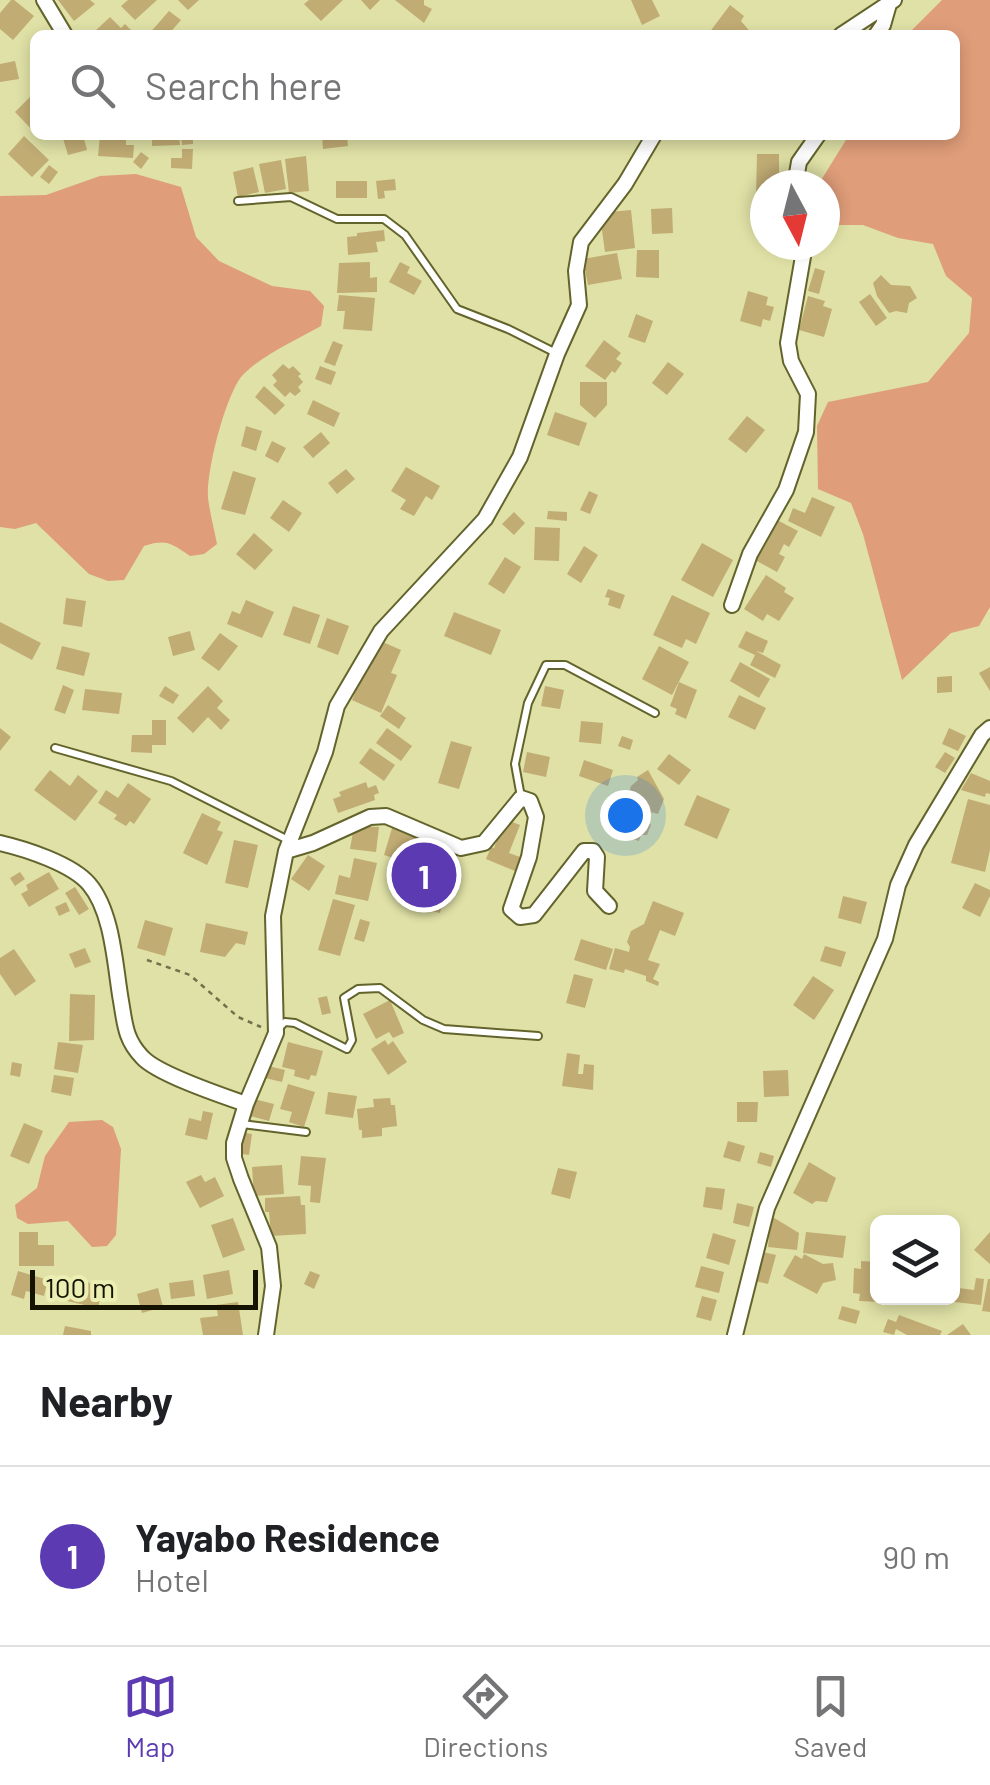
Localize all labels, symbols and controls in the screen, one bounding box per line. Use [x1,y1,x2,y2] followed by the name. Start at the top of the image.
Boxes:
[30,30,960,140] search box
[65,58,120,113] icon: search
[145,62,343,108] text: Search here
[750,170,840,260] north arrow
[600,790,651,841] your location
[392,838,456,912] pin: 1
[870,1215,960,1305] map controls
[870,1215,960,1305] button: layers
[30,1265,258,1310] scale bar
[45,1270,115,1304] text: 100 m
[40,1375,173,1425] text: Nearby
[135,1514,440,1560] text: Yayabo Residence
[67,1537,78,1575] text: 1
[882,1537,950,1575] text: 90 m
[135,1560,209,1598] text: Hotel
[123,1669,178,1763] tab: Map
[423,1669,548,1763] tab: Directions
[794,1669,867,1763] tab: Saved

